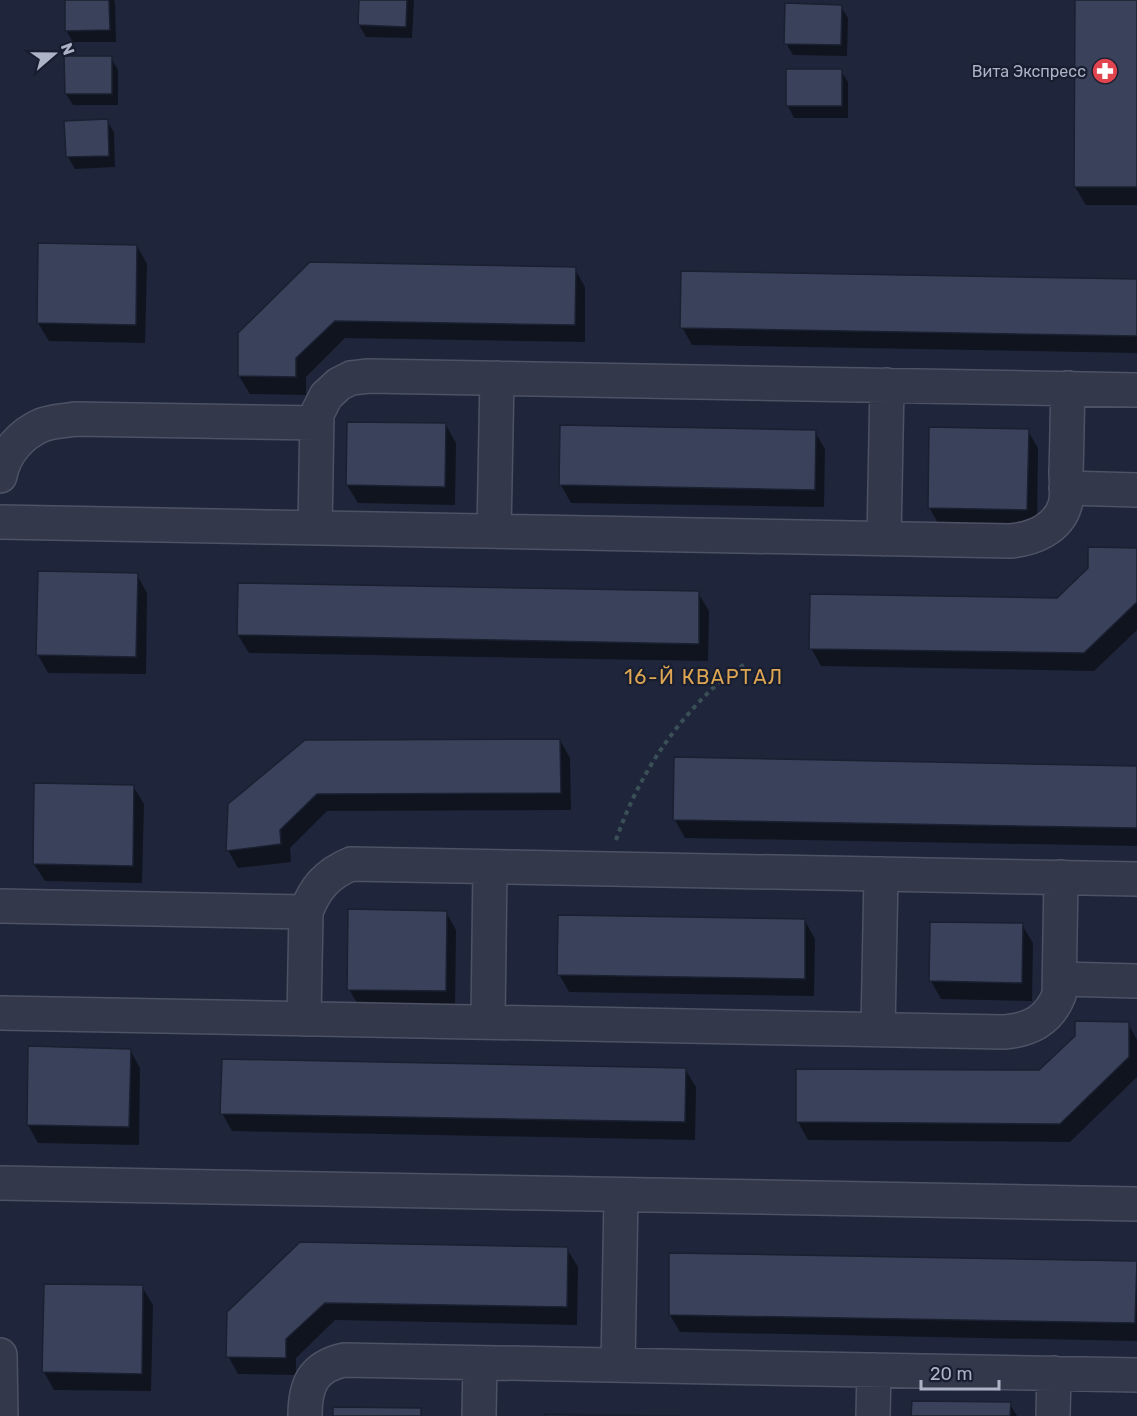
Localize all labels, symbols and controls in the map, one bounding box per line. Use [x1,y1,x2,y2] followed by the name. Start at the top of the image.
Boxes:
[24,24,84,84] north arrow
[57,40,79,58] text: N
[1090,56,1120,86] pharmacy icon: Вита Экспресс
[972,62,1086,81] place label: Вита Экспресс
[624,665,784,689] district label: 16-Й КВАРТАЛ
[921,1353,999,1391] scale bar
[930,1363,972,1385] text: 20 m

